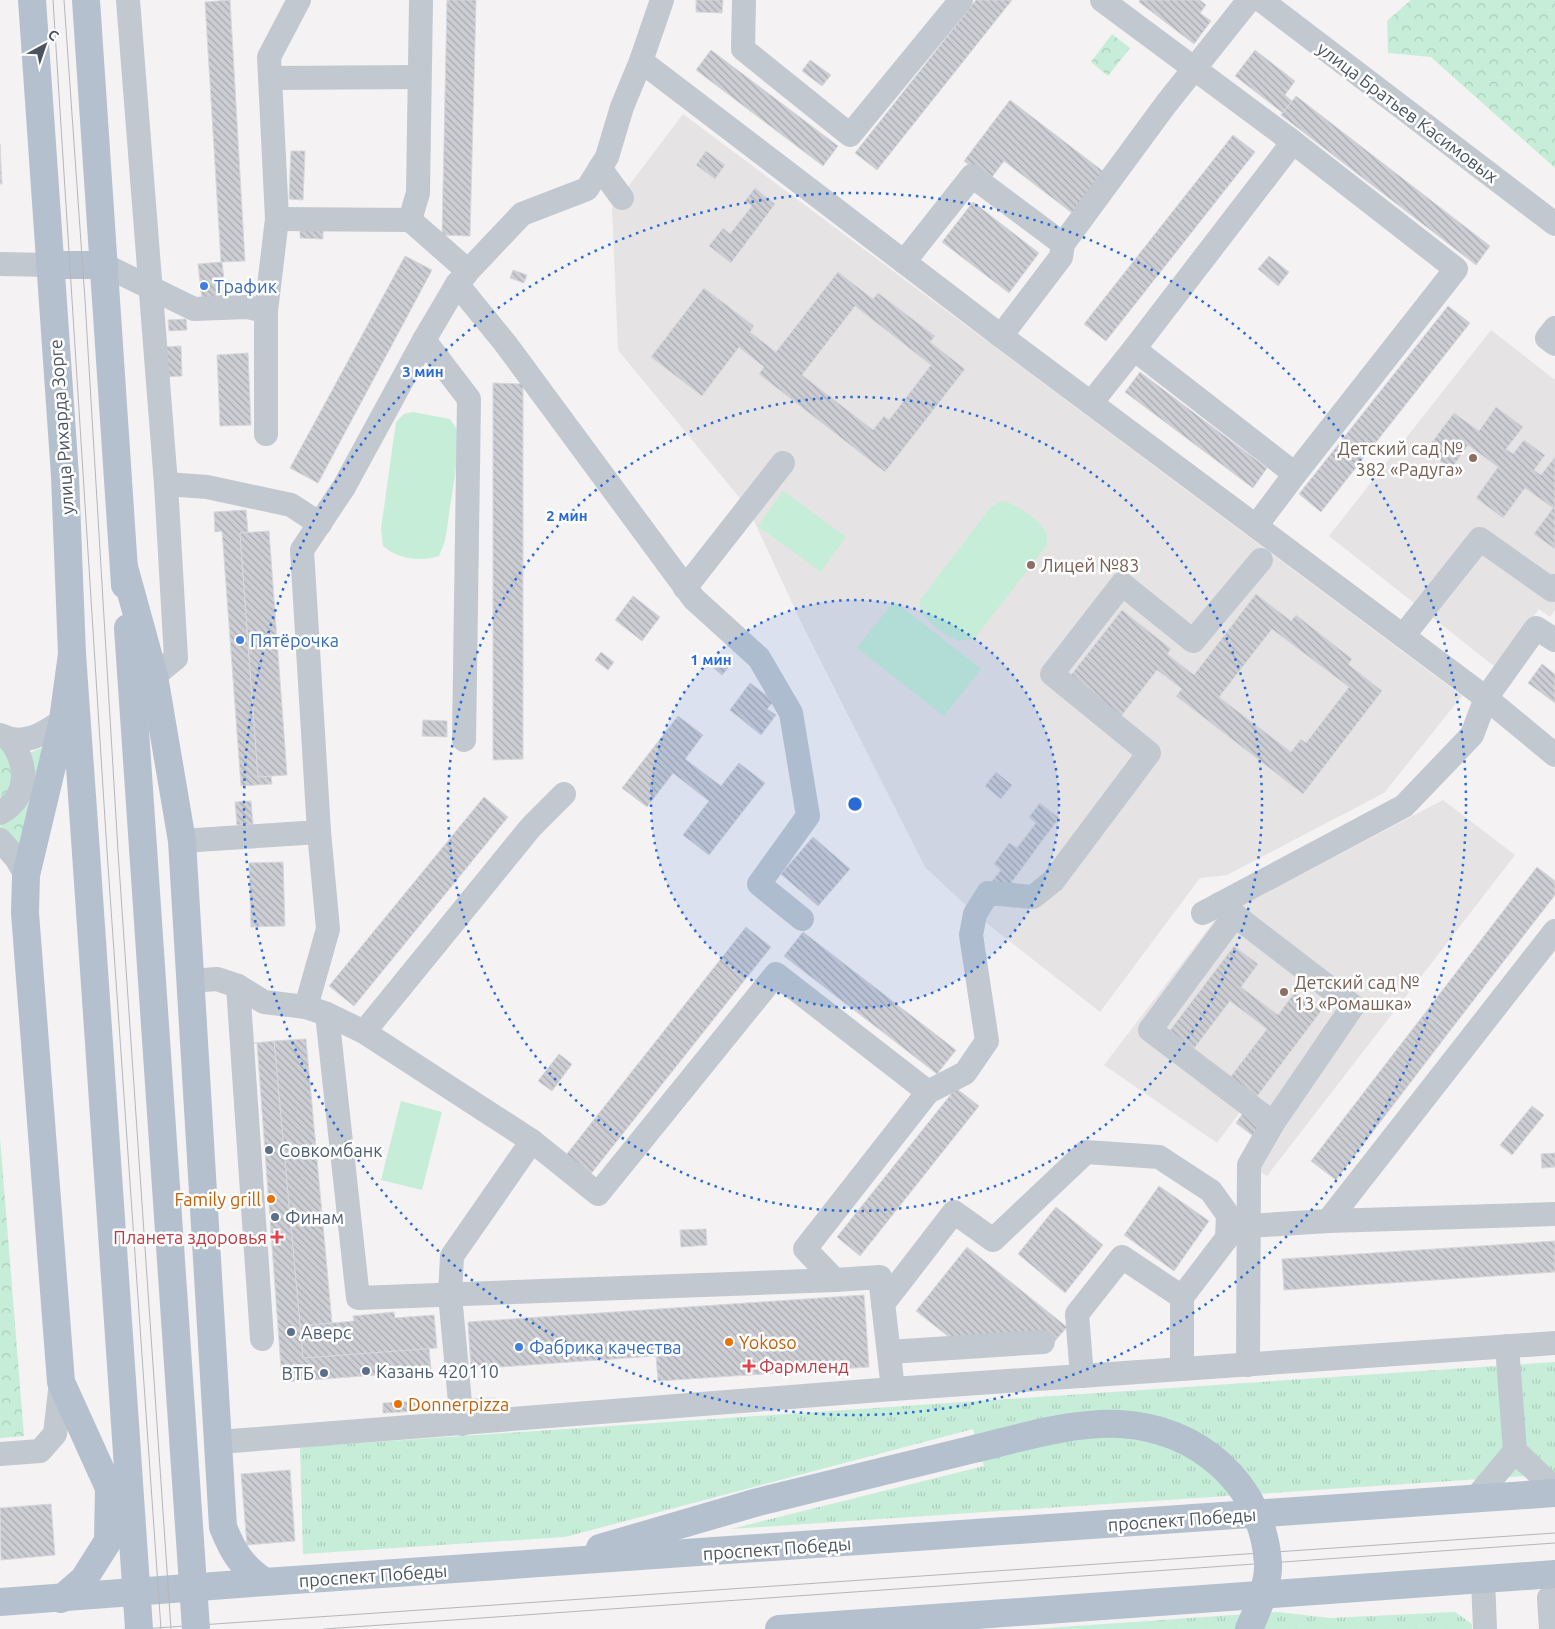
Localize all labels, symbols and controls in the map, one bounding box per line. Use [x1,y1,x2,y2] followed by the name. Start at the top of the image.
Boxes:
[20,20,70,70] north arrow
[45,26,62,44] text: С
[1314,38,1502,186] street label: улица Братьев Касимовых
[214,276,277,296] place label: Трафик
[198,280,210,292] marker: Трафик
[45,339,77,515] street label: улица Рихарда Зорге
[402,363,444,380] text: 3 мин
[1337,438,1463,479] place label: Детский сад № 382 «Радуга»
[1467,452,1479,464] marker: Детский сад № 382 «Радуга»
[546,507,588,524] text: 2 мин
[1041,555,1139,575] place label: Лицей №83
[1025,559,1037,571] marker: Лицей №83
[250,630,339,650] place label: Пятёрочка
[234,634,246,646] marker: Пятёрочка
[690,651,732,668] text: 1 мин
[846,795,864,813] centre of rings
[1294,972,1420,1013] place label: Детский сад № 13 «Ромашка»
[1278,986,1290,998] marker: Детский сад № 13 «Ромашка»
[279,1140,383,1160] place label: Совкомбанк
[263,1144,275,1156] marker: Совкомбанк
[175,1189,261,1209] place label: Family grill
[265,1193,277,1205] marker: Family grill
[285,1207,344,1227] place label: Финам
[269,1211,281,1223] marker: Финам
[113,1227,267,1247] place label: Планета здоровья
[271,1231,283,1243] marker: Планета здоровья
[301,1322,351,1342] place label: Аверс
[285,1326,297,1338] marker: Аверс
[739,1332,797,1352] place label: Yokoso
[723,1336,735,1348] marker: Yokoso
[529,1337,682,1357] place label: Фабрика качества
[513,1341,525,1353] marker: Фабрика качества
[759,1356,849,1376] place label: Фармленд
[743,1360,755,1372] marker: Фармленд
[376,1361,499,1381] place label: Казань 420110
[282,1363,314,1383] place label: ВТБ
[360,1365,372,1377] marker: Казань 420110
[318,1367,330,1379] marker: ВТБ
[408,1394,509,1414] place label: Donnerpizza
[392,1398,404,1410] marker: Donnerpizza
[1107,1504,1257,1534] street label: проспект Победы
[702,1533,852,1563] street label: проспект Победы
[298,1560,448,1590] street label: проспект Победы

